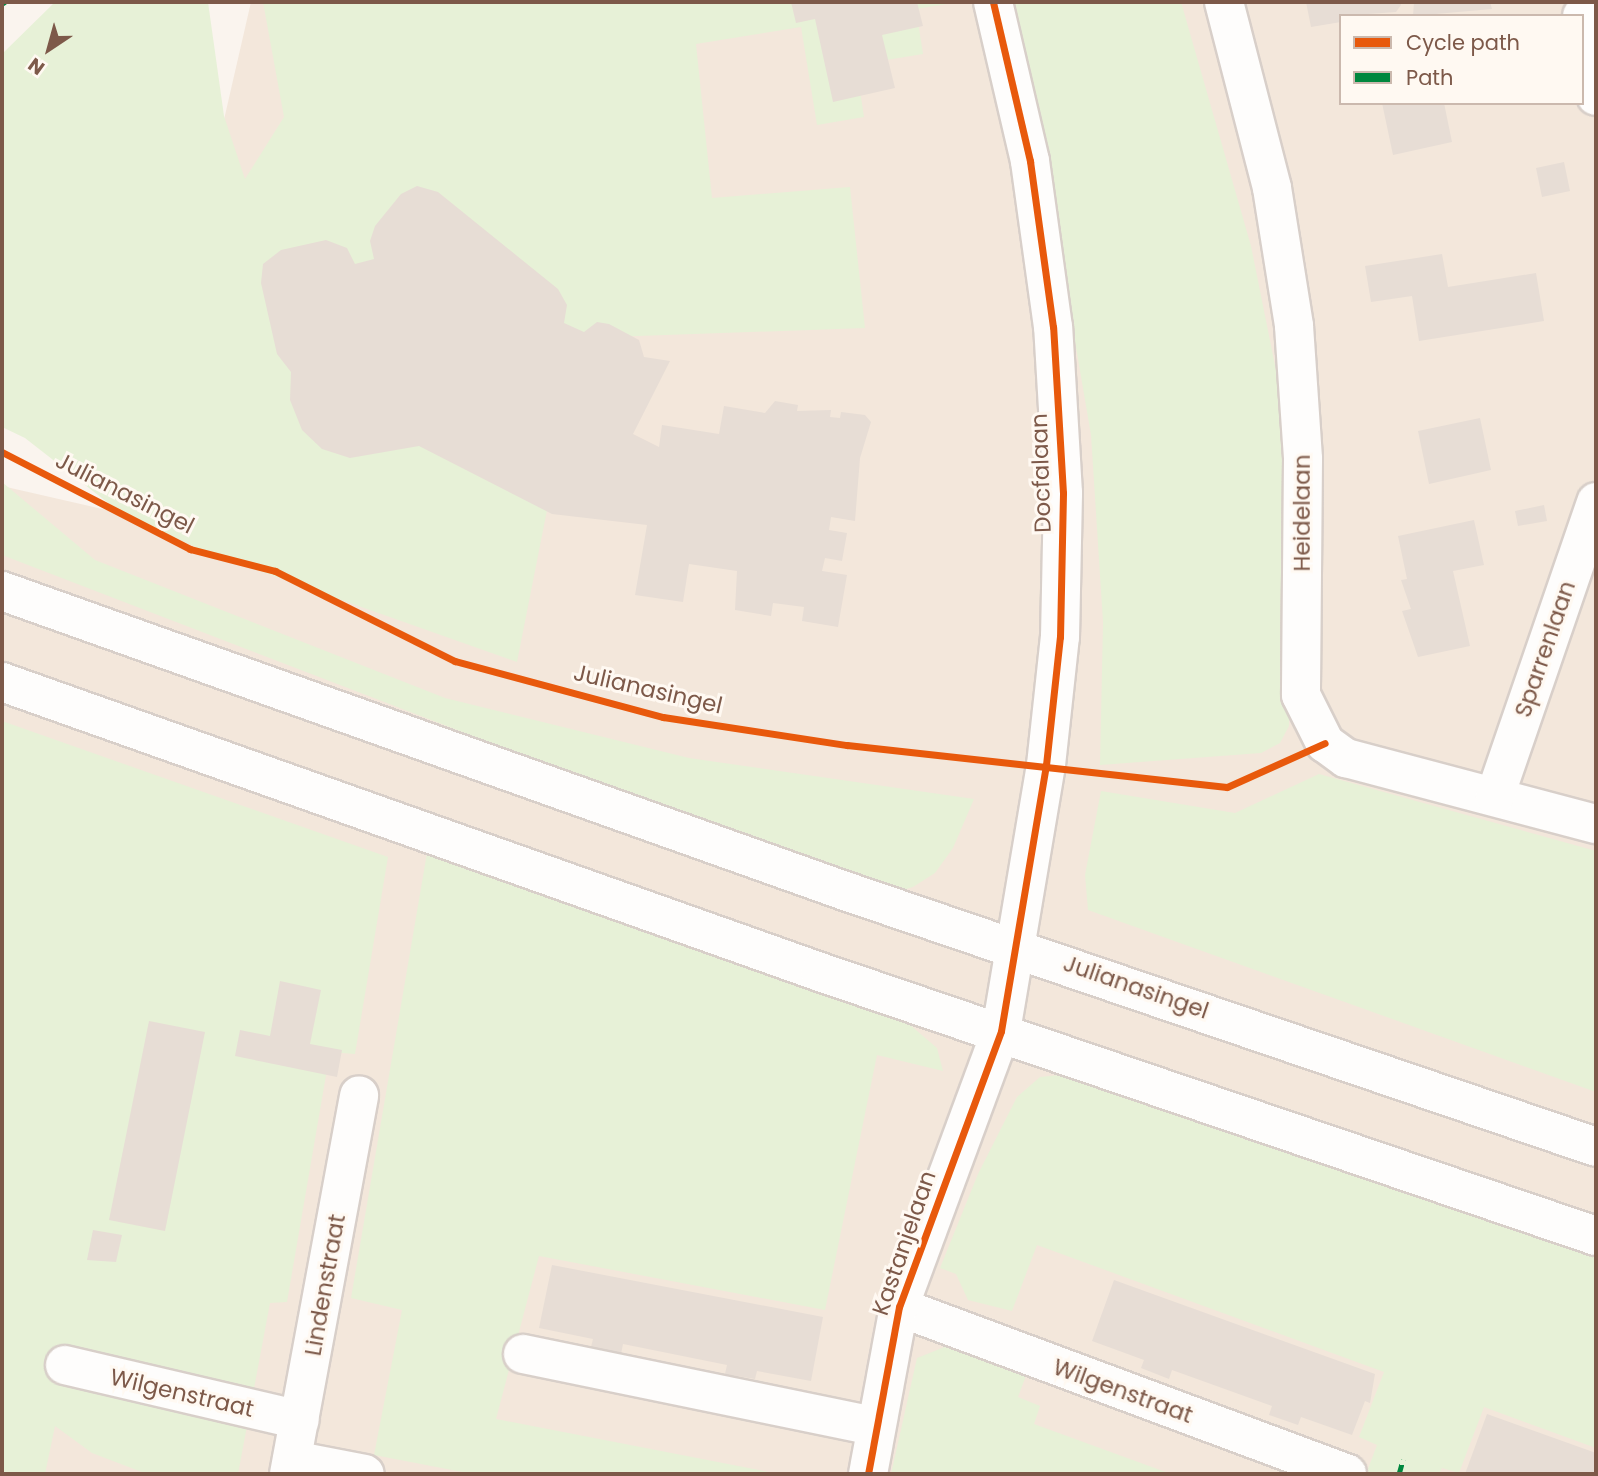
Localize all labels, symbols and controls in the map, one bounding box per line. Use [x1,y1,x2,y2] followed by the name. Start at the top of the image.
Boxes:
[14,14,84,84] north arrow
[1339,14,1584,105] legend
[1406,28,1520,57] text: Cycle path
[23,51,50,82] text: N
[1406,63,1453,92] text: Path
[1025,413,1057,533] street label: Docfalaan
[51,446,199,540] street label: Julianasingel
[1288,454,1316,572] street label: Heidelaan
[1509,577,1581,721] street label: Sparrenlaan
[571,658,725,720] street label: Julianasingel
[1060,949,1212,1025] street label: Julianasingel
[866,1167,942,1319] street label: Kastanjelaan
[299,1212,351,1358] street label: Lindenstraat
[1049,1353,1197,1429] street label: Wilgenstraat
[107,1363,257,1423] street label: Wilgenstraat

